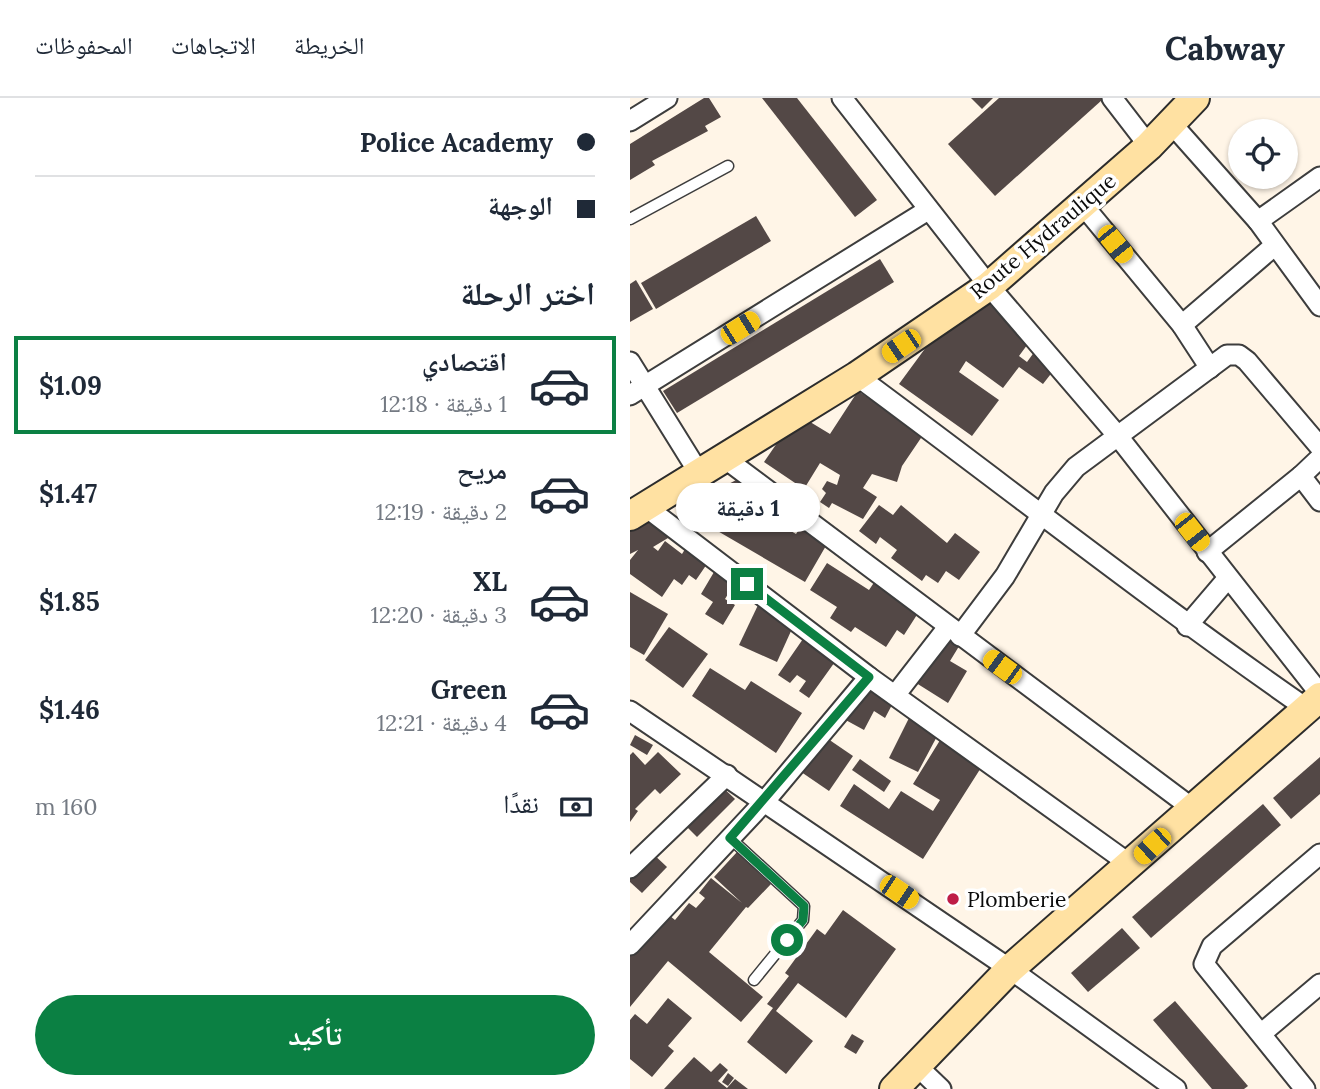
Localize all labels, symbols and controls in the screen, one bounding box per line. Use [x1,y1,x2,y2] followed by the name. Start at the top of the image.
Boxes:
[1165,27,1285,69] text: Cabway
[35,30,133,61] text: المحفوظات
[171,30,256,61] text: الاتجاهات
[294,30,365,61] text: الخريطة
[1228,119,1298,189] map controls
[1228,119,1298,189] button: locate
[360,126,553,159] text: Police Academy
[965,167,1121,305] street label: Route Hydraulique
[488,189,553,222] text: الوجهة
[1094,221,1137,267] car
[460,273,595,314] text: اختر الرحلة
[717,308,764,348] car
[878,326,925,366] car
[422,345,507,378] text: اقتصادي
[528,354,591,417] icon: car
[39,369,102,402] text: $1.09
[380,389,507,418] text: 1 دقيقة · 12:18
[457,453,507,486] text: مريح
[528,462,591,525] icon: car
[39,477,97,510] text: $1.47
[675,482,819,532] callout: 1 دقيقة
[716,493,780,522] text: 1 دقيقة
[376,497,507,526] text: 2 دقيقة · 12:19
[1171,509,1214,555] car
[473,565,507,598] text: XL
[731,568,763,600] route end
[528,570,591,633] icon: car
[39,585,100,618] text: $1.85
[370,600,507,629] text: 3 دقيقة · 12:20
[979,646,1026,688] car
[431,673,507,706] text: Green
[528,678,591,741] icon: car
[39,693,100,726] text: $1.46
[377,708,507,737] text: 4 دقيقة · 12:21
[503,787,539,820] text: نقدًا
[557,788,595,826] icon: cash
[35,792,98,821] text: 160 m
[1130,824,1175,868] car
[876,872,923,912] car
[967,886,1066,913] place label: Plomberie
[945,891,961,907] marker: Plomberie
[771,924,803,956] route start
[35,995,595,1075] button: تأكيد

